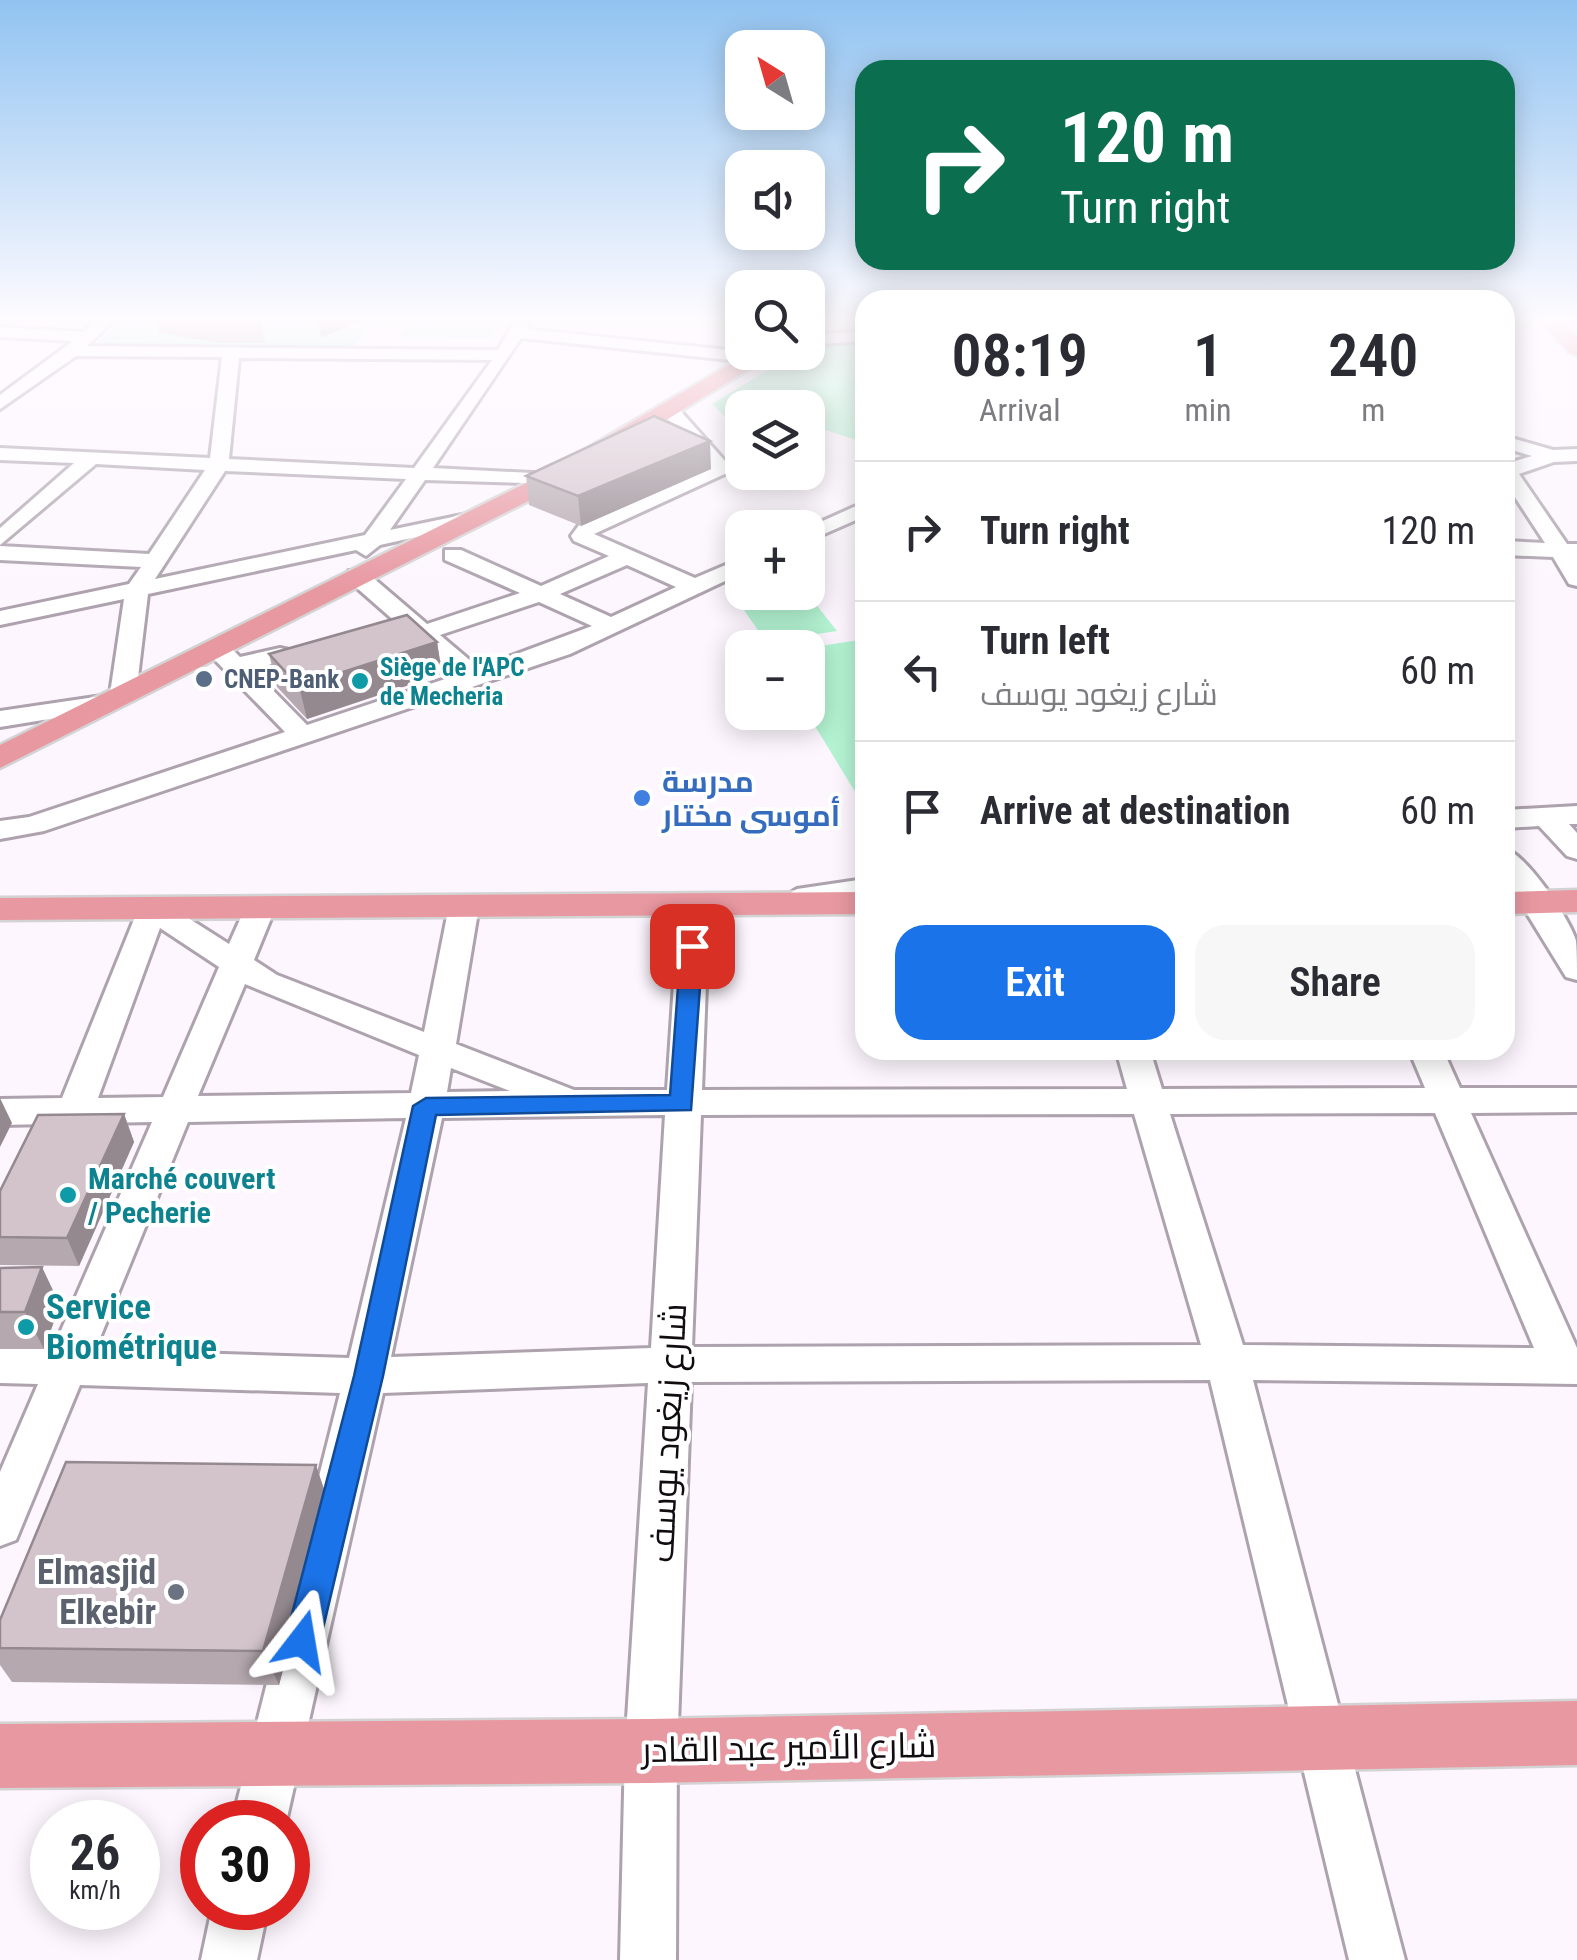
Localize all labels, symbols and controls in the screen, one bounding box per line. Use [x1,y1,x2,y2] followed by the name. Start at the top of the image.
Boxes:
[725,30,825,130] north arrow
[725,30,825,730] map controls
[1060,97,1234,179] text: 120 m
[895,100,1025,230] icon: right
[725,150,825,250] button: sound
[1060,181,1230,234] text: Turn right
[725,270,825,370] button: search
[951,320,1088,391] text: 08:19
[1193,320,1223,391] text: 1
[1328,320,1418,391] text: 240
[725,390,825,490] button: layers
[979,391,1060,429] text: Arrival
[1185,391,1231,429] text: min
[1361,391,1385,429] text: m
[895,504,950,559] icon: right
[980,509,1130,553] text: Turn right
[1381,509,1475,553] text: 120 m
[725,510,825,610] button: +
[980,619,1110,663] text: Turn left
[725,630,825,730] button: −
[895,644,950,699] icon: left
[1400,649,1475,693] text: 60 m
[380,653,524,711] place label: Siège de l'APC de Mecheria
[224,665,339,694] place label: CNEP-Bank
[193,668,215,690] marker: CNEP-Bank
[349,670,371,692] marker: Siège de l'APC de Mecheria
[980,675,1218,713] text: شارع زيغود يوسف
[661,764,840,834] place label: مدرسة أموسى مختار
[895,784,950,839] icon: arrive
[631,787,653,809] marker: مدرسة أموسى مختار
[980,789,1290,833] text: Arrive at destination
[1400,789,1475,833] text: 60 m
[650,904,735,989] pin
[665,919,720,974] icon: arrive
[895,925,1175,1040] button: Exit
[1195,925,1475,1040] button: Share
[87,1161,275,1230] place label: Marché couvert / Pecherie
[57,1184,79,1206] marker: Marché couvert / Pecherie
[46,1287,217,1368] place label: Service Biométrique
[641,1302,697,1564] street label: شارع زيغود يوسف
[15,1316,37,1338] marker: Service Biométrique
[37,1552,156,1633] place label: Elmasjid Elkebir
[165,1581,187,1603] marker: Elmasjid Elkebir
[250,1589,354,1693] position arrow
[639,1725,937,1773] street label: شارع الأمير عبد القادر
[180,1800,310,1930] speed limit sign: 30
[70,1824,120,1882] text: 26
[69,1876,121,1905] text: km/h

